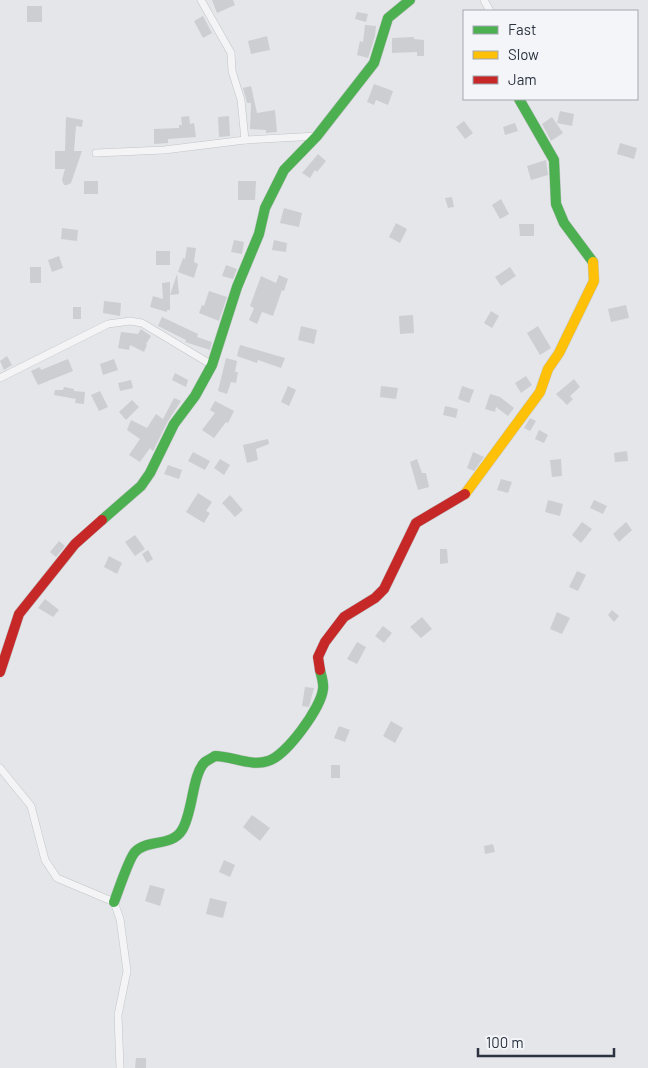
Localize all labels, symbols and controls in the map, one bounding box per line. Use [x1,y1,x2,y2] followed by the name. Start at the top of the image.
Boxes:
[463,10,638,100] legend
[508,20,536,38] text: Fast
[508,45,539,63] text: Slow
[508,70,537,88] text: Jam
[478,1026,614,1058] scale bar
[486,1033,524,1051] text: 100 m

